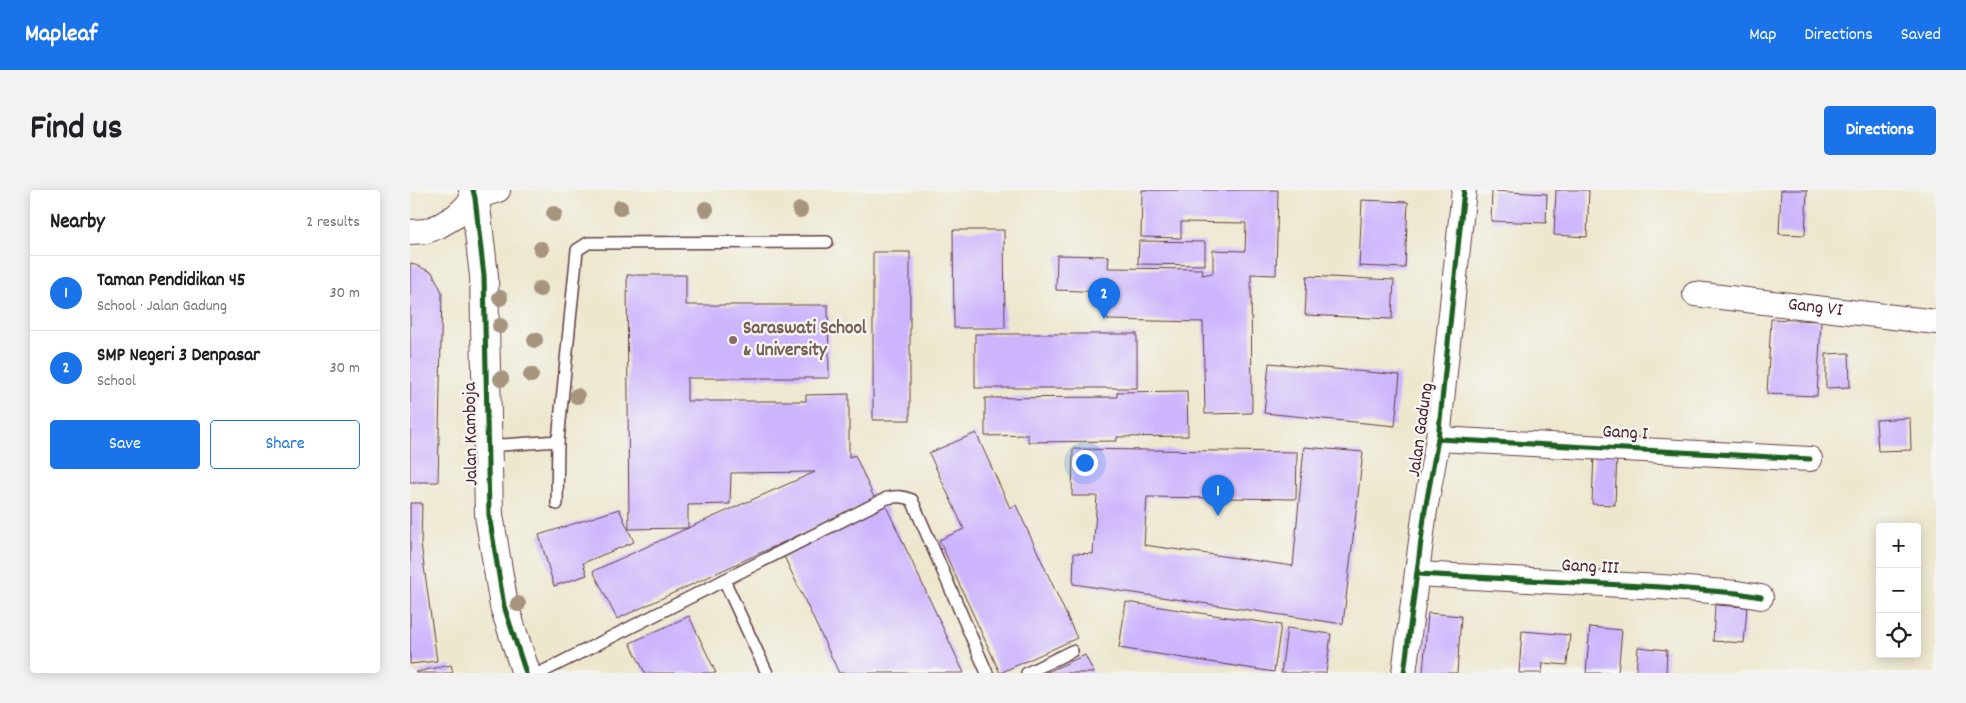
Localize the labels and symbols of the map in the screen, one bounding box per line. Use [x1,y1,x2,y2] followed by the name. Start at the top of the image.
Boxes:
[1088,278,1120,319] pin: 2
[1786,291,1844,325] street label: Gang VI
[743,316,867,365] place label: Saraswati School & University
[727,334,739,346] marker: Saraswati School & University
[458,381,486,486] street label: Jalan Kamboja
[1402,381,1442,479] street label: Jalan Gadung
[1601,419,1649,449] street label: Gang I
[1072,450,1098,476] your location
[1202,475,1234,516] pin: 1
[1561,553,1620,583] street label: Gang III

